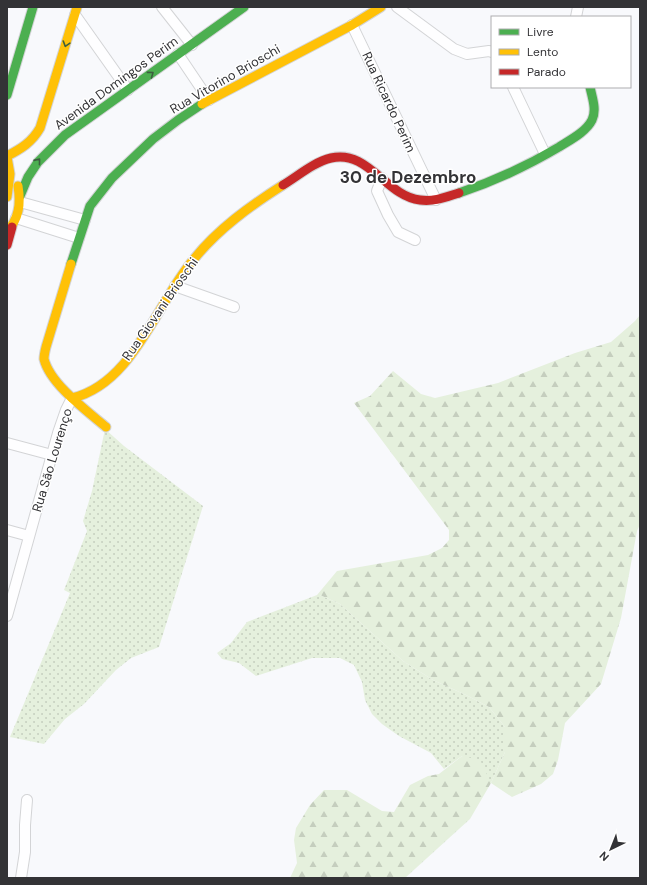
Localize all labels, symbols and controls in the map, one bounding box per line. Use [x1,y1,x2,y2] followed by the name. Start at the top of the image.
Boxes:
[491,16,631,88] legend
[527,24,554,40] text: Livre
[51,32,181,134] street label: Avenida Domingos Perim
[167,40,283,118] street label: Rua Vitorino Brioschi
[62,41,71,48] one-way arrow
[527,44,558,60] text: Lento
[358,49,420,155] street label: Rua Ricardo Perim
[527,64,566,80] text: Parado
[147,71,154,78] one-way arrow
[33,159,40,166] one-way arrow
[340,166,476,188] district label: 30 de Dezembro
[118,254,202,364] street label: Rua Giovani Brioschi
[28,406,76,514] street label: Rua São Lourenço
[591,829,631,869] north arrow
[596,848,612,864] text: N

